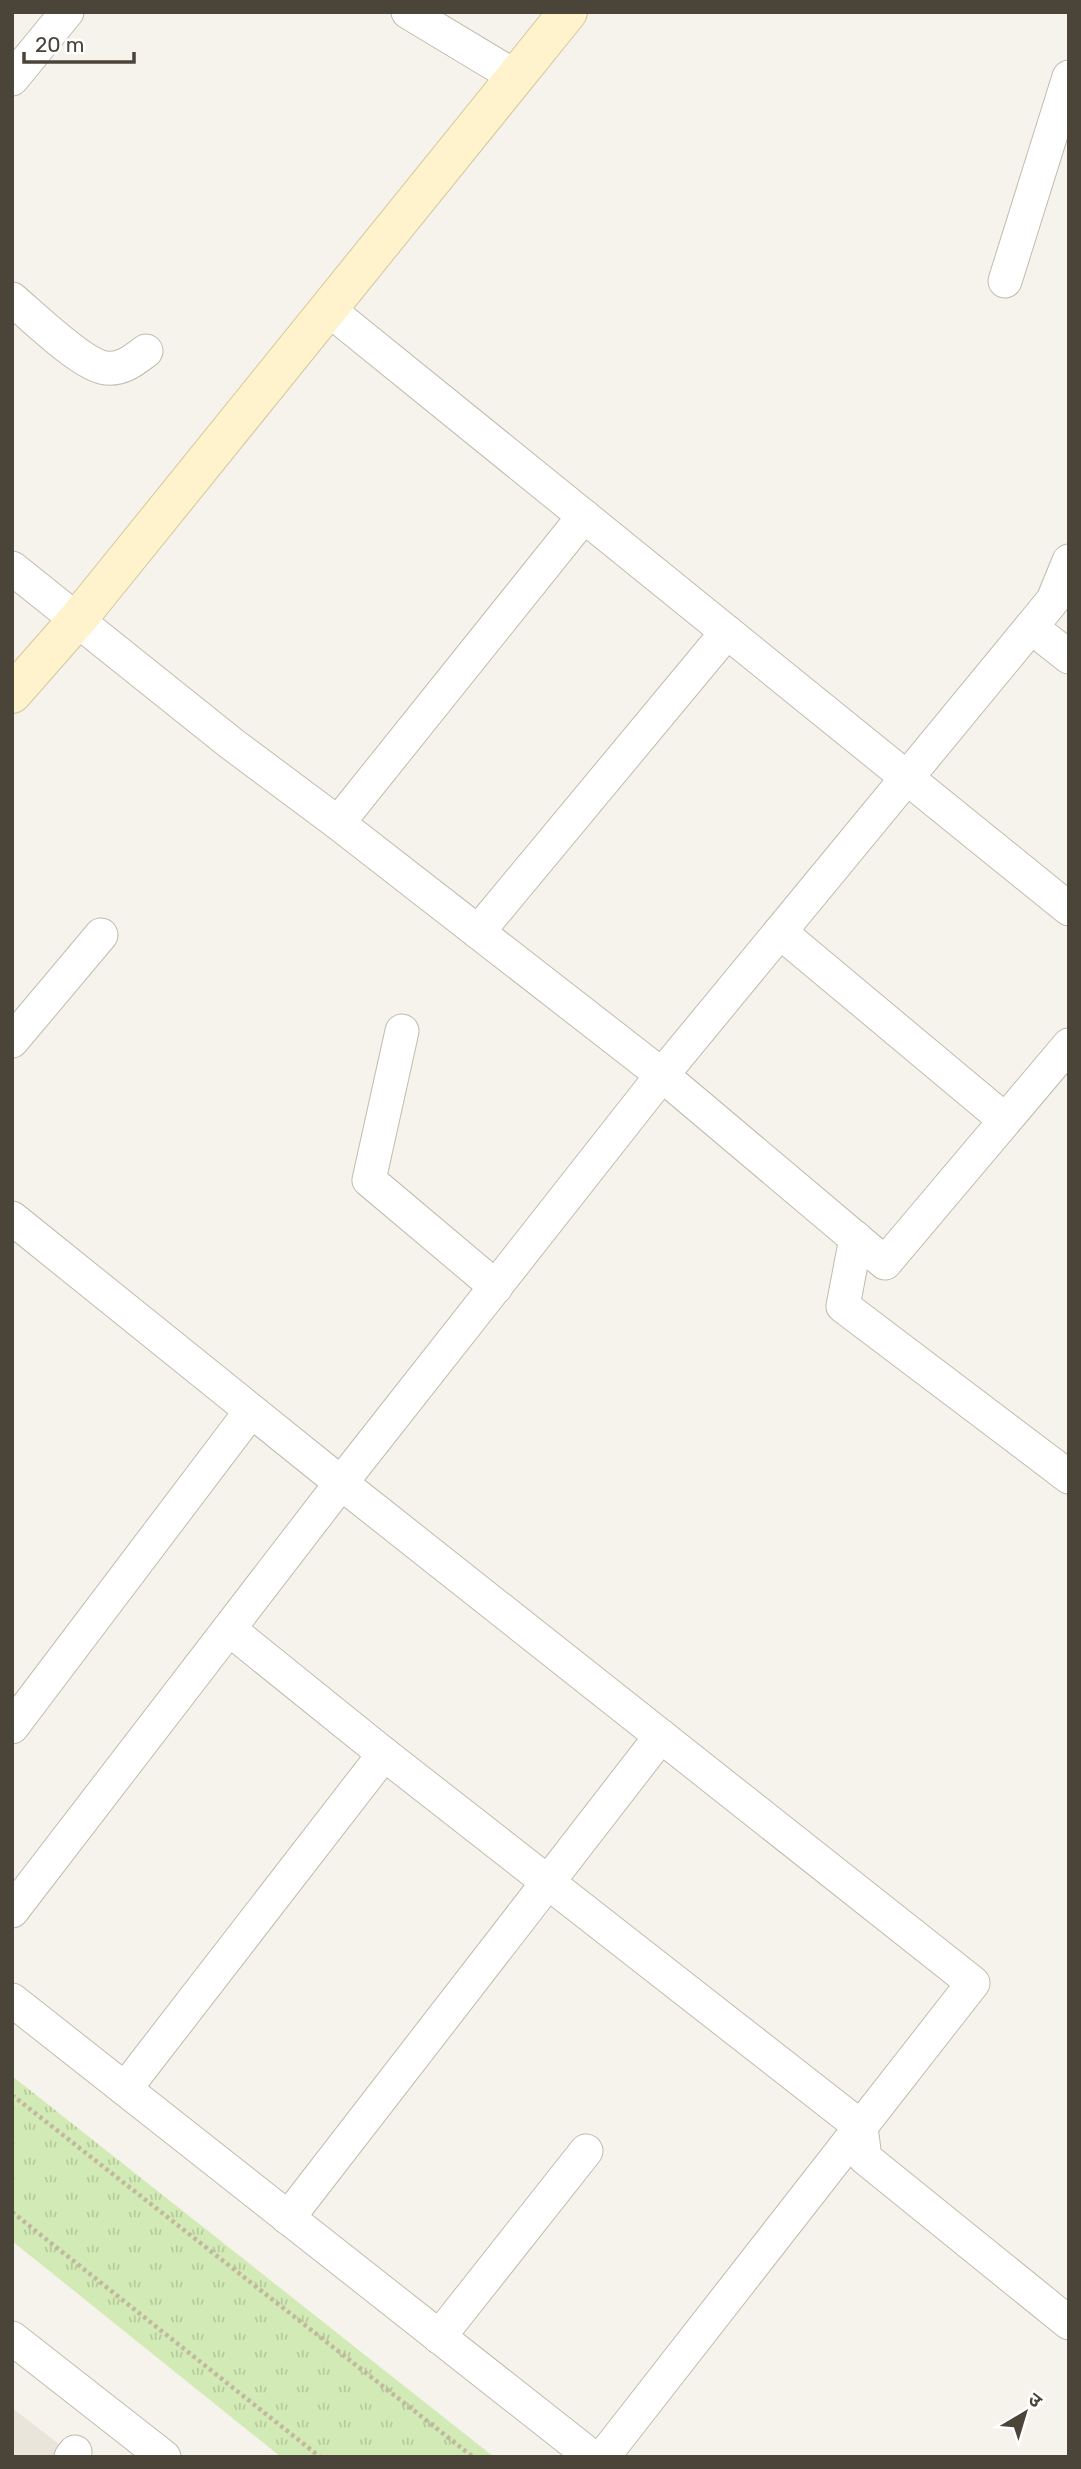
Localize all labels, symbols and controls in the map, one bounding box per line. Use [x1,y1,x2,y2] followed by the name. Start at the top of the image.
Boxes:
[24,21,135,65] scale bar
[35,32,84,57] text: 20 m
[990,2378,1060,2448] north arrow
[1024,2388,1047,2413] text: उ

